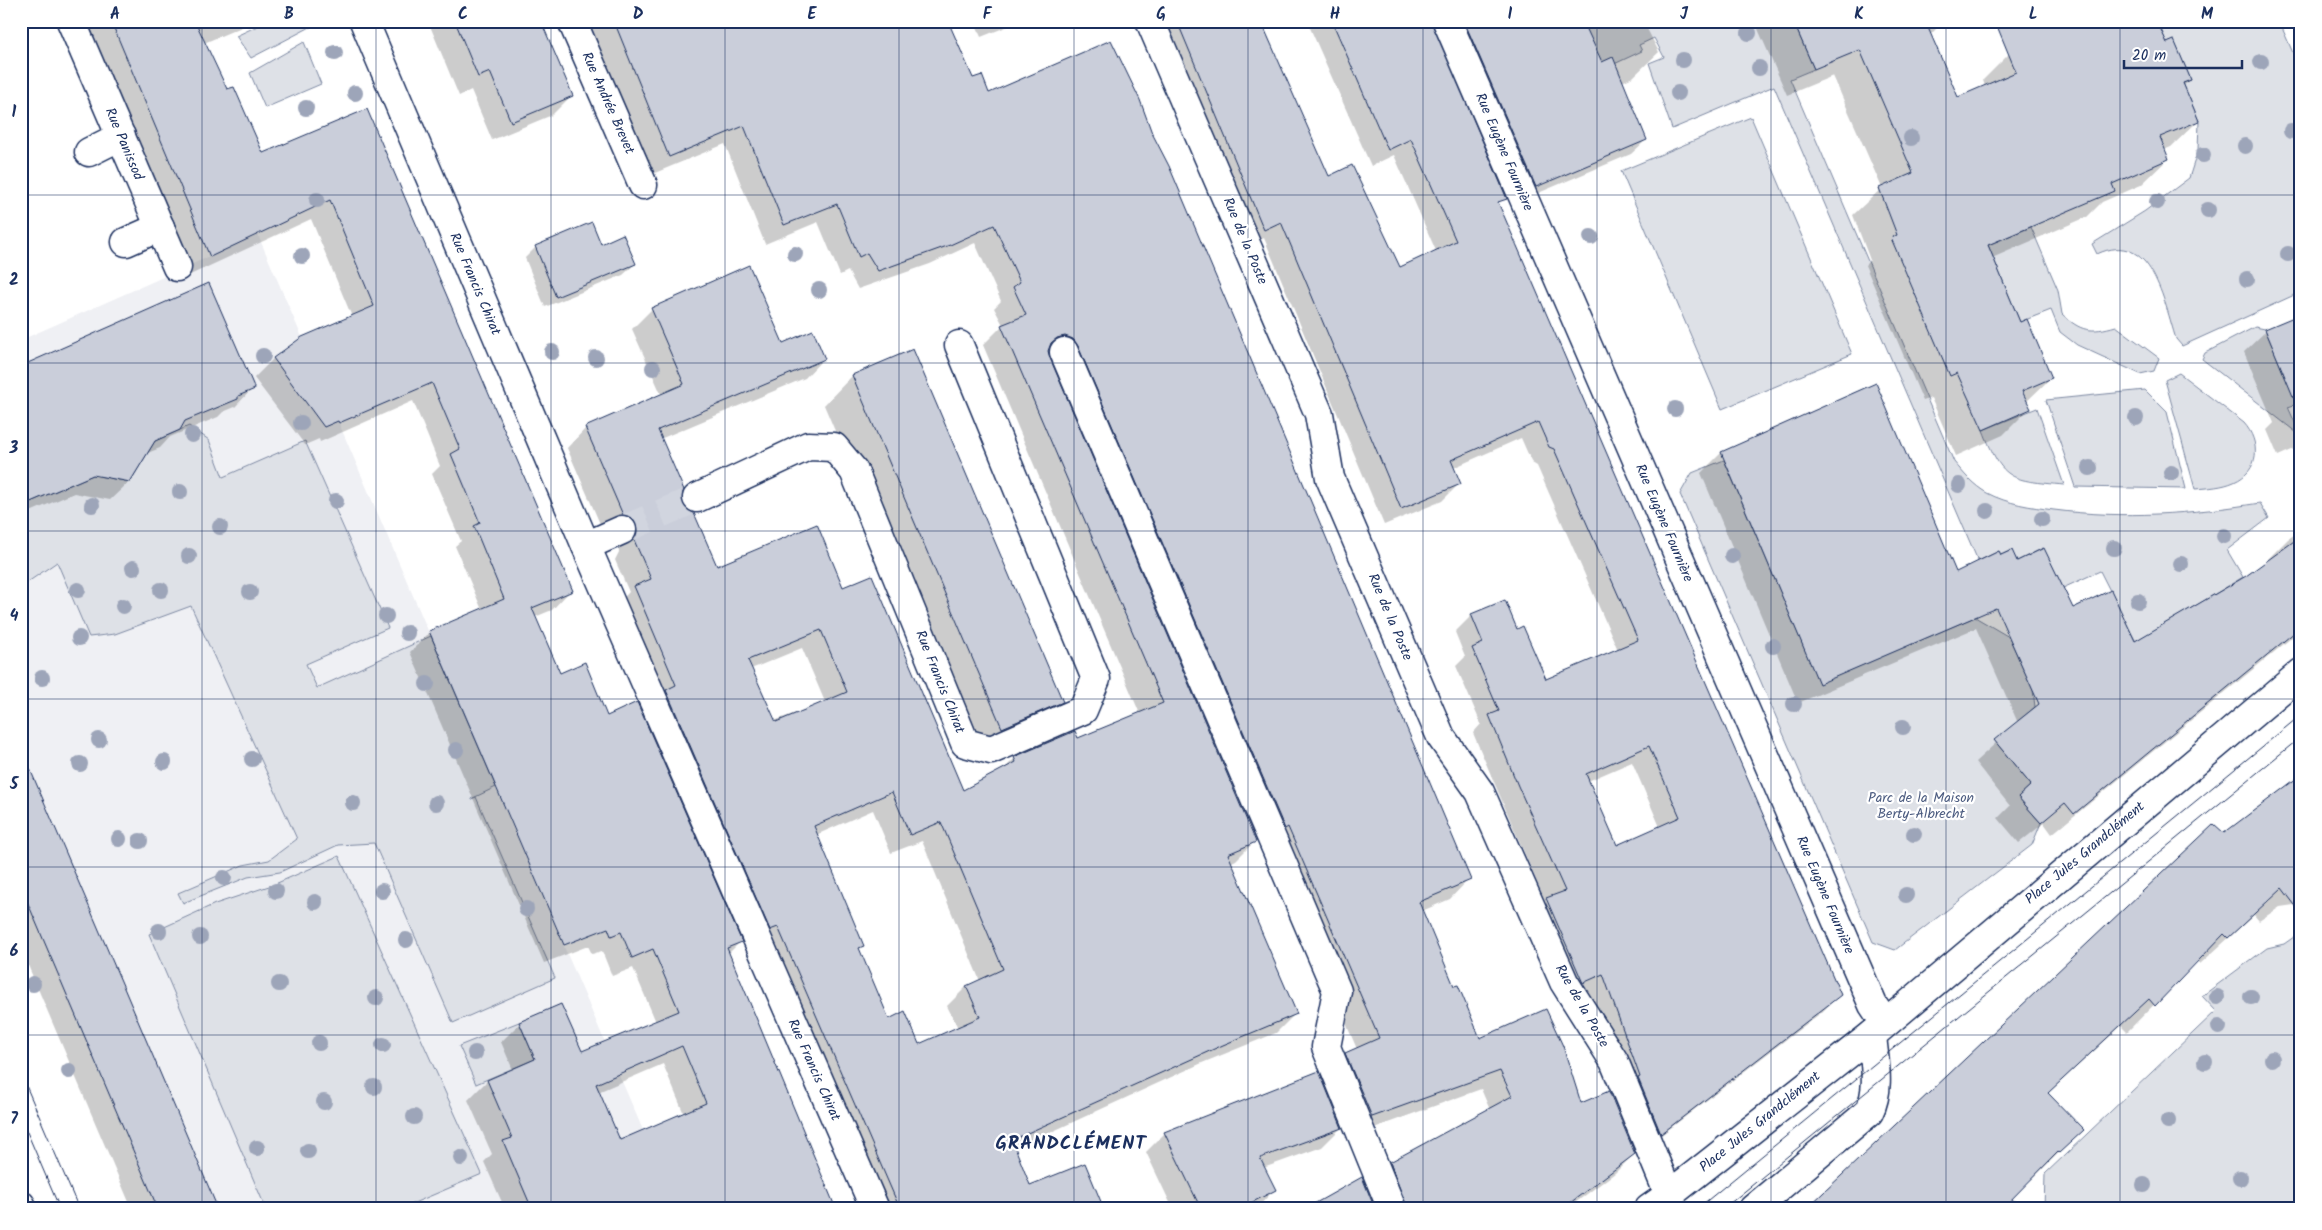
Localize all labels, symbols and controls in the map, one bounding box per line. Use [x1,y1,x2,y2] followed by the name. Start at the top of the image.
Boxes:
[110,2,120,27] text: A
[284,2,294,27] text: B
[458,2,468,27] text: C
[633,2,644,27] text: D
[808,2,818,27] text: E
[983,2,993,27] text: F
[1156,2,1166,27] text: G
[1330,2,1340,27] text: H
[1508,2,1513,27] text: I
[1680,2,1689,27] text: J
[1854,2,1864,27] text: K
[2029,2,2037,27] text: L
[2201,2,2214,27] text: M
[2124,38,2242,70] scale bar
[2132,44,2166,68] text: 20 m
[576,48,641,158] street label: Rue Andrée Brevet
[1469,89,1539,215] street label: Rue Eugène Fournière
[12,100,17,125] text: 1
[99,104,150,185] street label: Rue Panissod
[1217,194,1274,289] street label: Rue de la Poste
[443,229,507,339] street label: Rue Francis Chirat
[9,268,19,293] text: 2
[9,436,19,461] text: 3
[1629,460,1699,586] street label: Rue Eugène Fournière
[1362,570,1419,665] street label: Rue de la Poste
[10,604,19,629] text: 4
[909,627,971,738] street label: Rue Francis Chirat
[9,772,20,797] text: 5
[1868,787,1974,825] park label: Parc de la Maison Berty-Albrecht
[2020,796,2150,910] street label: Place Jules Grandclément
[1790,832,1860,958] street label: Rue Eugène Fournière
[10,939,19,964] text: 6
[1549,960,1615,1052] street label: Rue de la Poste
[782,1015,847,1125] street label: Rue Francis Chirat
[1695,1066,1826,1178] street label: Place Jules Grandclément
[10,1107,18,1132] text: 7
[995,1129,1147,1159] district label: GRANDCLÉMENT

